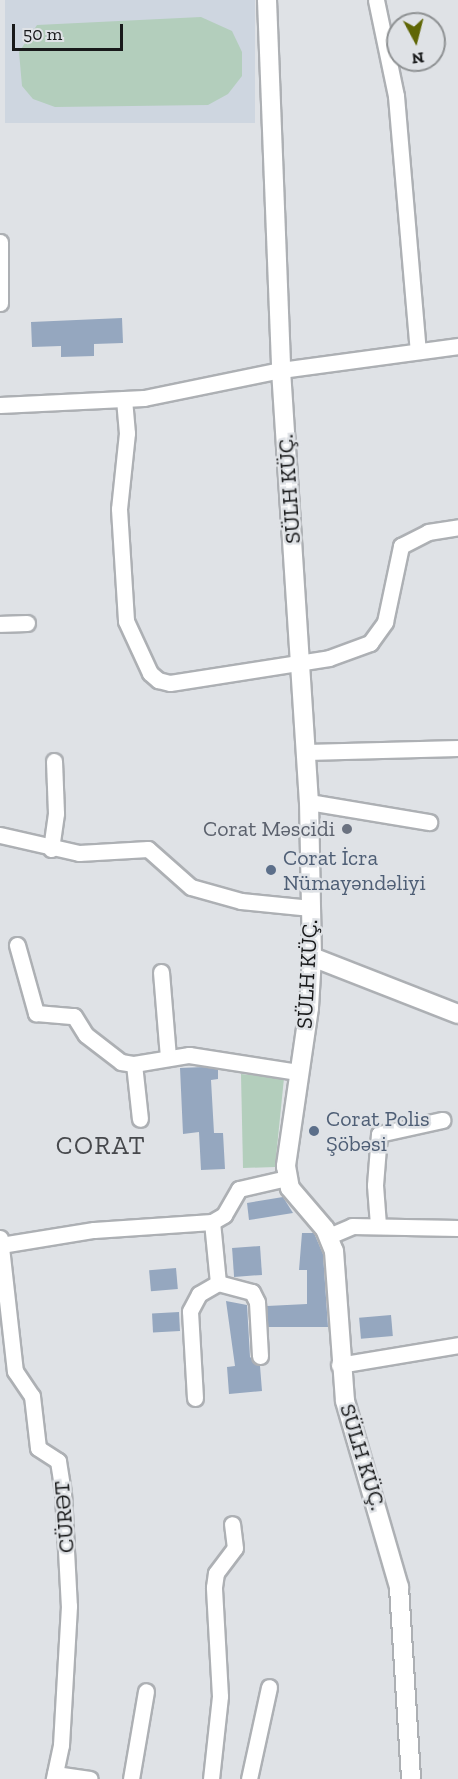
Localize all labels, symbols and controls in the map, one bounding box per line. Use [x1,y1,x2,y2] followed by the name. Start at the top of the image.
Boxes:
[15,12,126,50] scale bar
[386,12,446,72] north arrow
[23,23,62,45] text: 50 m
[411,48,425,69] text: N
[272,433,306,545] street label: SÜLH KÜÇ.
[203,816,335,842] place label: Corat Məscidi
[340,822,354,836] marker: Corat Məscidi
[283,844,426,896] place label: Corat İcra Nümayəndəliyi
[264,863,278,877] marker: Corat İcra Nümayəndəliyi
[291,919,323,1029] street label: SÜLH KÜÇ.
[326,1105,430,1156] place label: Corat Polis Şöbəsi
[307,1124,321,1138] marker: Corat Polis Şöbəsi
[56,1130,146,1162] district label: CORAT
[334,1401,392,1513] street label: SÜLH KÜÇ.
[48,1480,80,1554] street label: CÜRƏT

